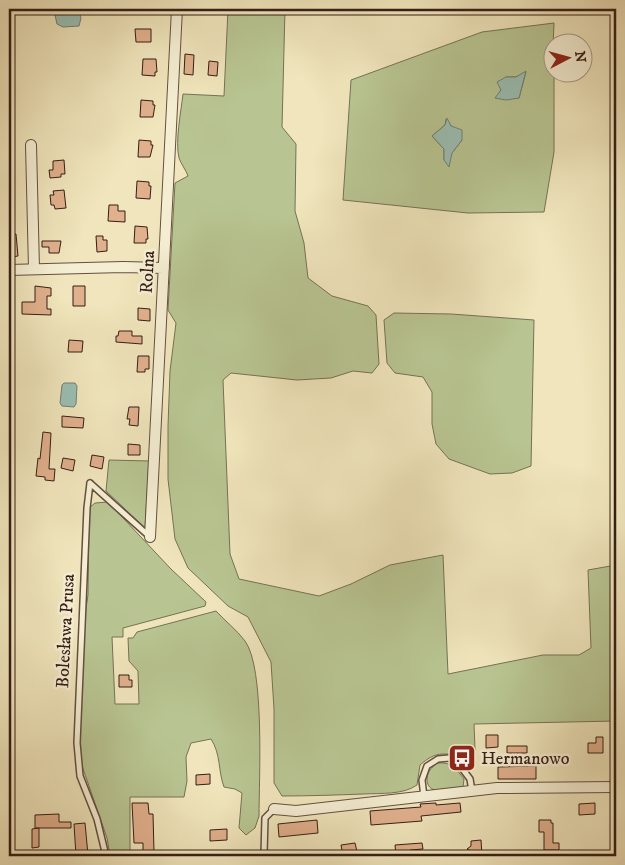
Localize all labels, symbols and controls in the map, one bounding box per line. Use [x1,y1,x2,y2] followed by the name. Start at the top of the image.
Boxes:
[542,32,592,82] north arrow
[570,50,590,64] text: N
[136,250,160,294] street label: Rolna
[52,573,80,689] street label: Bolesława Prusa
[447,743,477,773] bus stop icon: Hermanowo
[481,748,570,770] place label: Hermanowo

